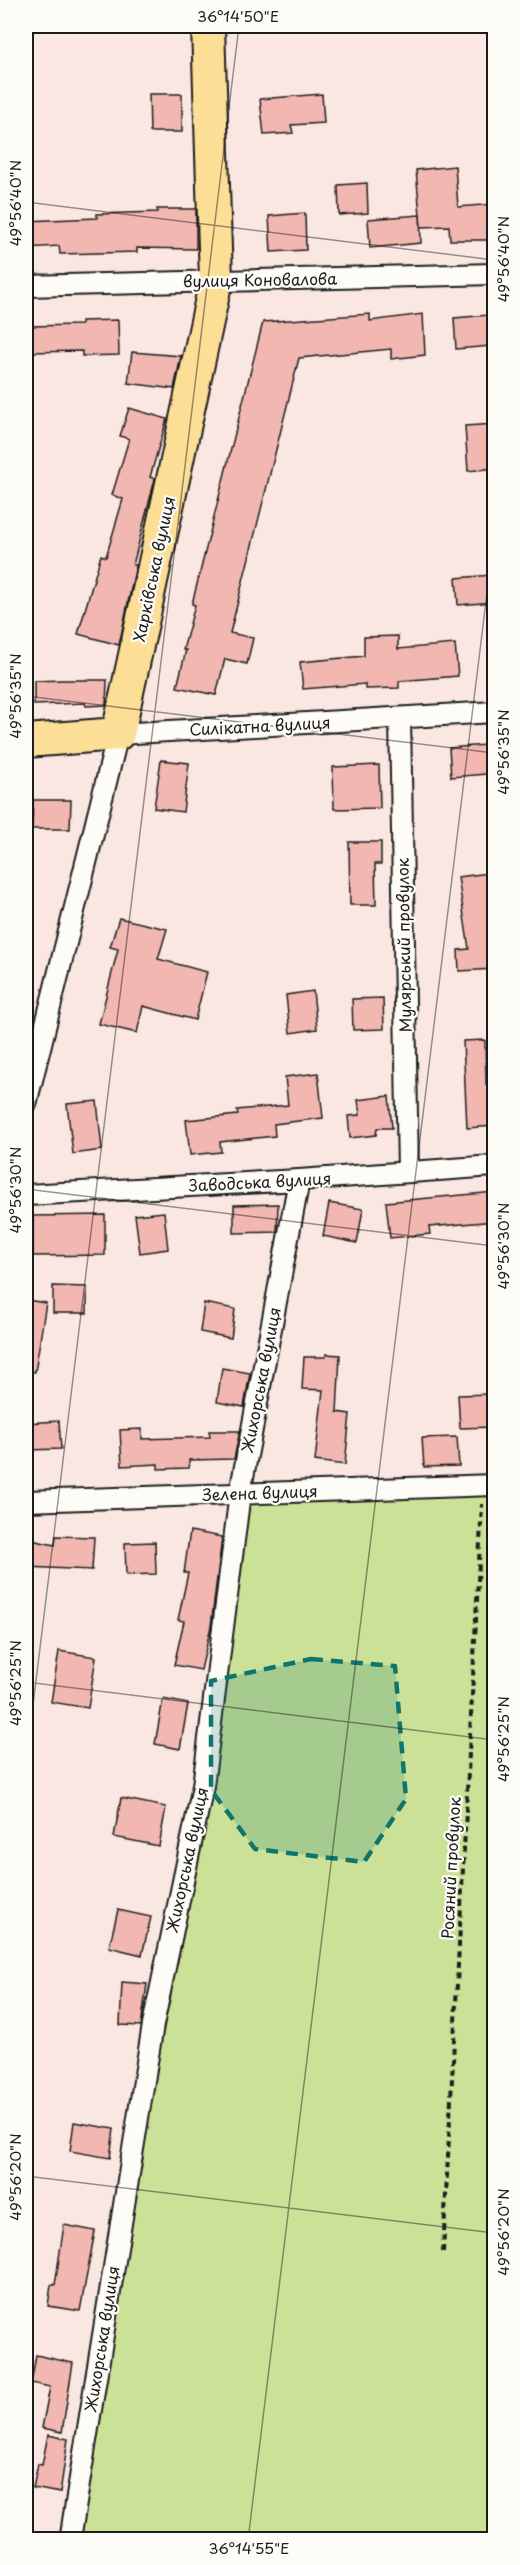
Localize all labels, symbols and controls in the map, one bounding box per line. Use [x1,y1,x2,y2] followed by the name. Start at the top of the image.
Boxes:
[197,4,279,27] text: 36°14'50"E
[3,160,26,246] text: 49°56'40"N
[491,216,514,302] text: 49°56'40"N
[183,266,337,292] street label: вулиця Коновалова
[126,494,180,644] street label: Харківська вулиця
[3,653,26,739] text: 49°56'35"N
[189,709,331,741] street label: Силікатна вулиця
[491,709,514,795] text: 49°56'35"N
[389,857,417,1032] street label: Мулярський провулок
[3,1147,26,1233] text: 49°56'30"N
[188,1165,332,1197] street label: Заводська вулиця
[491,1203,514,1289] text: 49°56'30"N
[234,1305,286,1455] street label: Жихорська вулиця
[202,1478,318,1506] street label: Зелена вулиця
[3,1640,26,1726] text: 49°56'25"N
[491,1696,514,1782] text: 49°56'25"N
[159,1785,213,1935] street label: Жихорська вулиця
[434,1796,466,1940] street label: Росяний провулок
[3,2133,26,2221] text: 49°56'20"N
[491,2188,514,2276] text: 49°56'20"N
[78,2264,124,2414] street label: Жихорська вулиця
[208,2536,290,2559] text: 36°14'55"E

